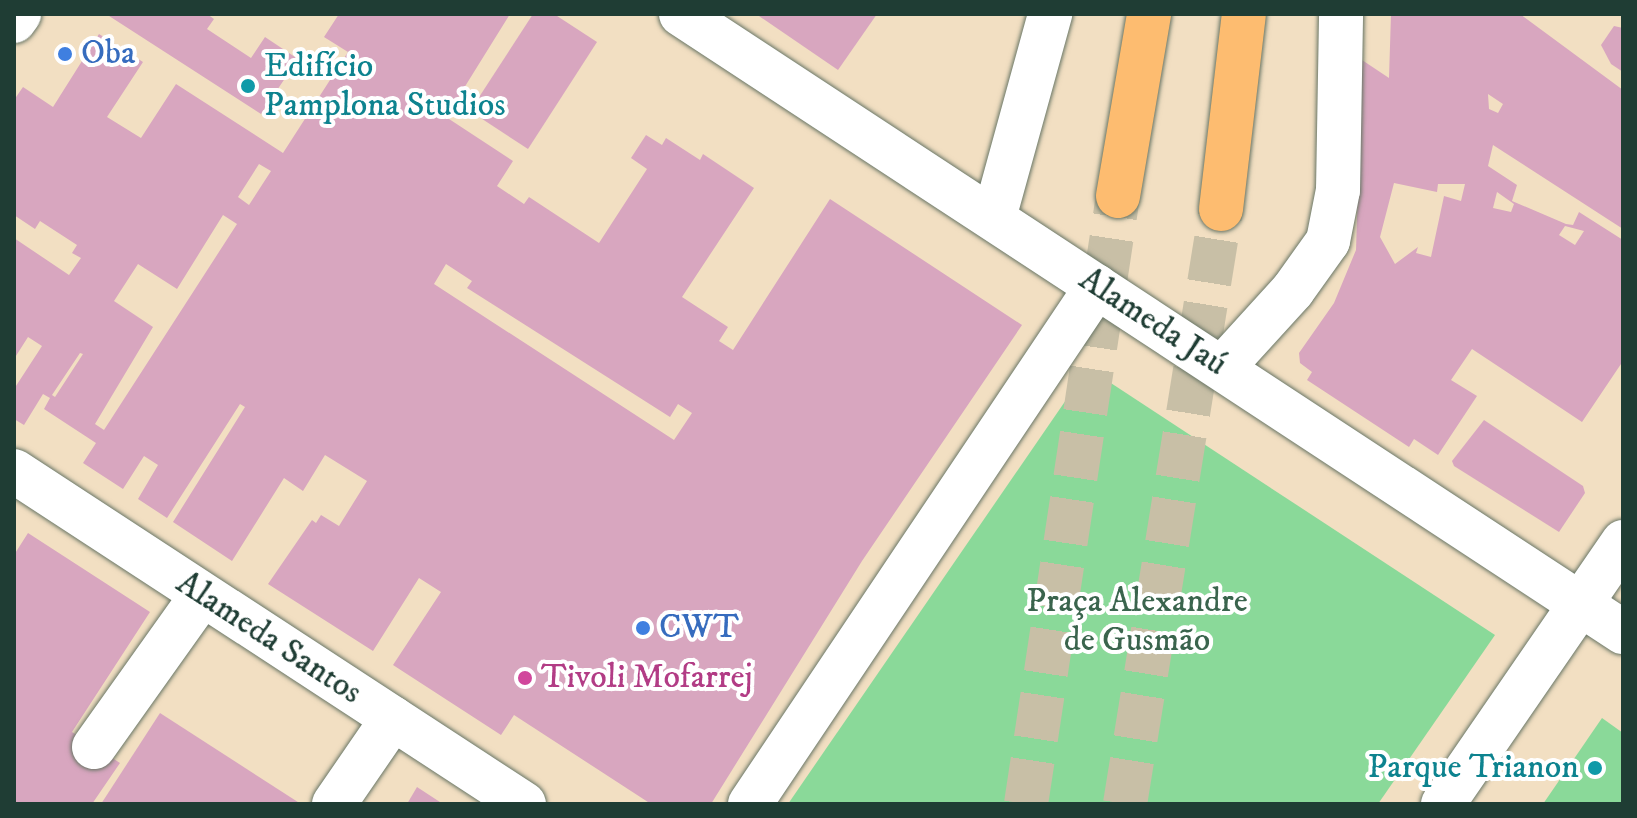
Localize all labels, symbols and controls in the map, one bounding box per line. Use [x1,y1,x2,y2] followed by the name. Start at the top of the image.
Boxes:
[81,34,135,74] place label: Oba
[56,45,74,63] marker: Oba
[264,46,506,126] place label: Edifício Pamplona Studios
[239,77,257,95] marker: Edifício Pamplona Studios
[1071,259,1235,385] street label: Alameda Jaú
[169,563,369,713] street label: Alameda Santos
[1026,581,1248,660] park label: Praça Alexandre de Gusmão
[659,608,739,648] place label: CWT
[634,619,652,637] marker: CWT
[541,658,753,698] place label: Tivoli Mofarrej
[516,669,534,687] marker: Tivoli Mofarrej
[1368,748,1579,788] place label: Parque Trianon
[1586,759,1604,777] marker: Parque Trianon

